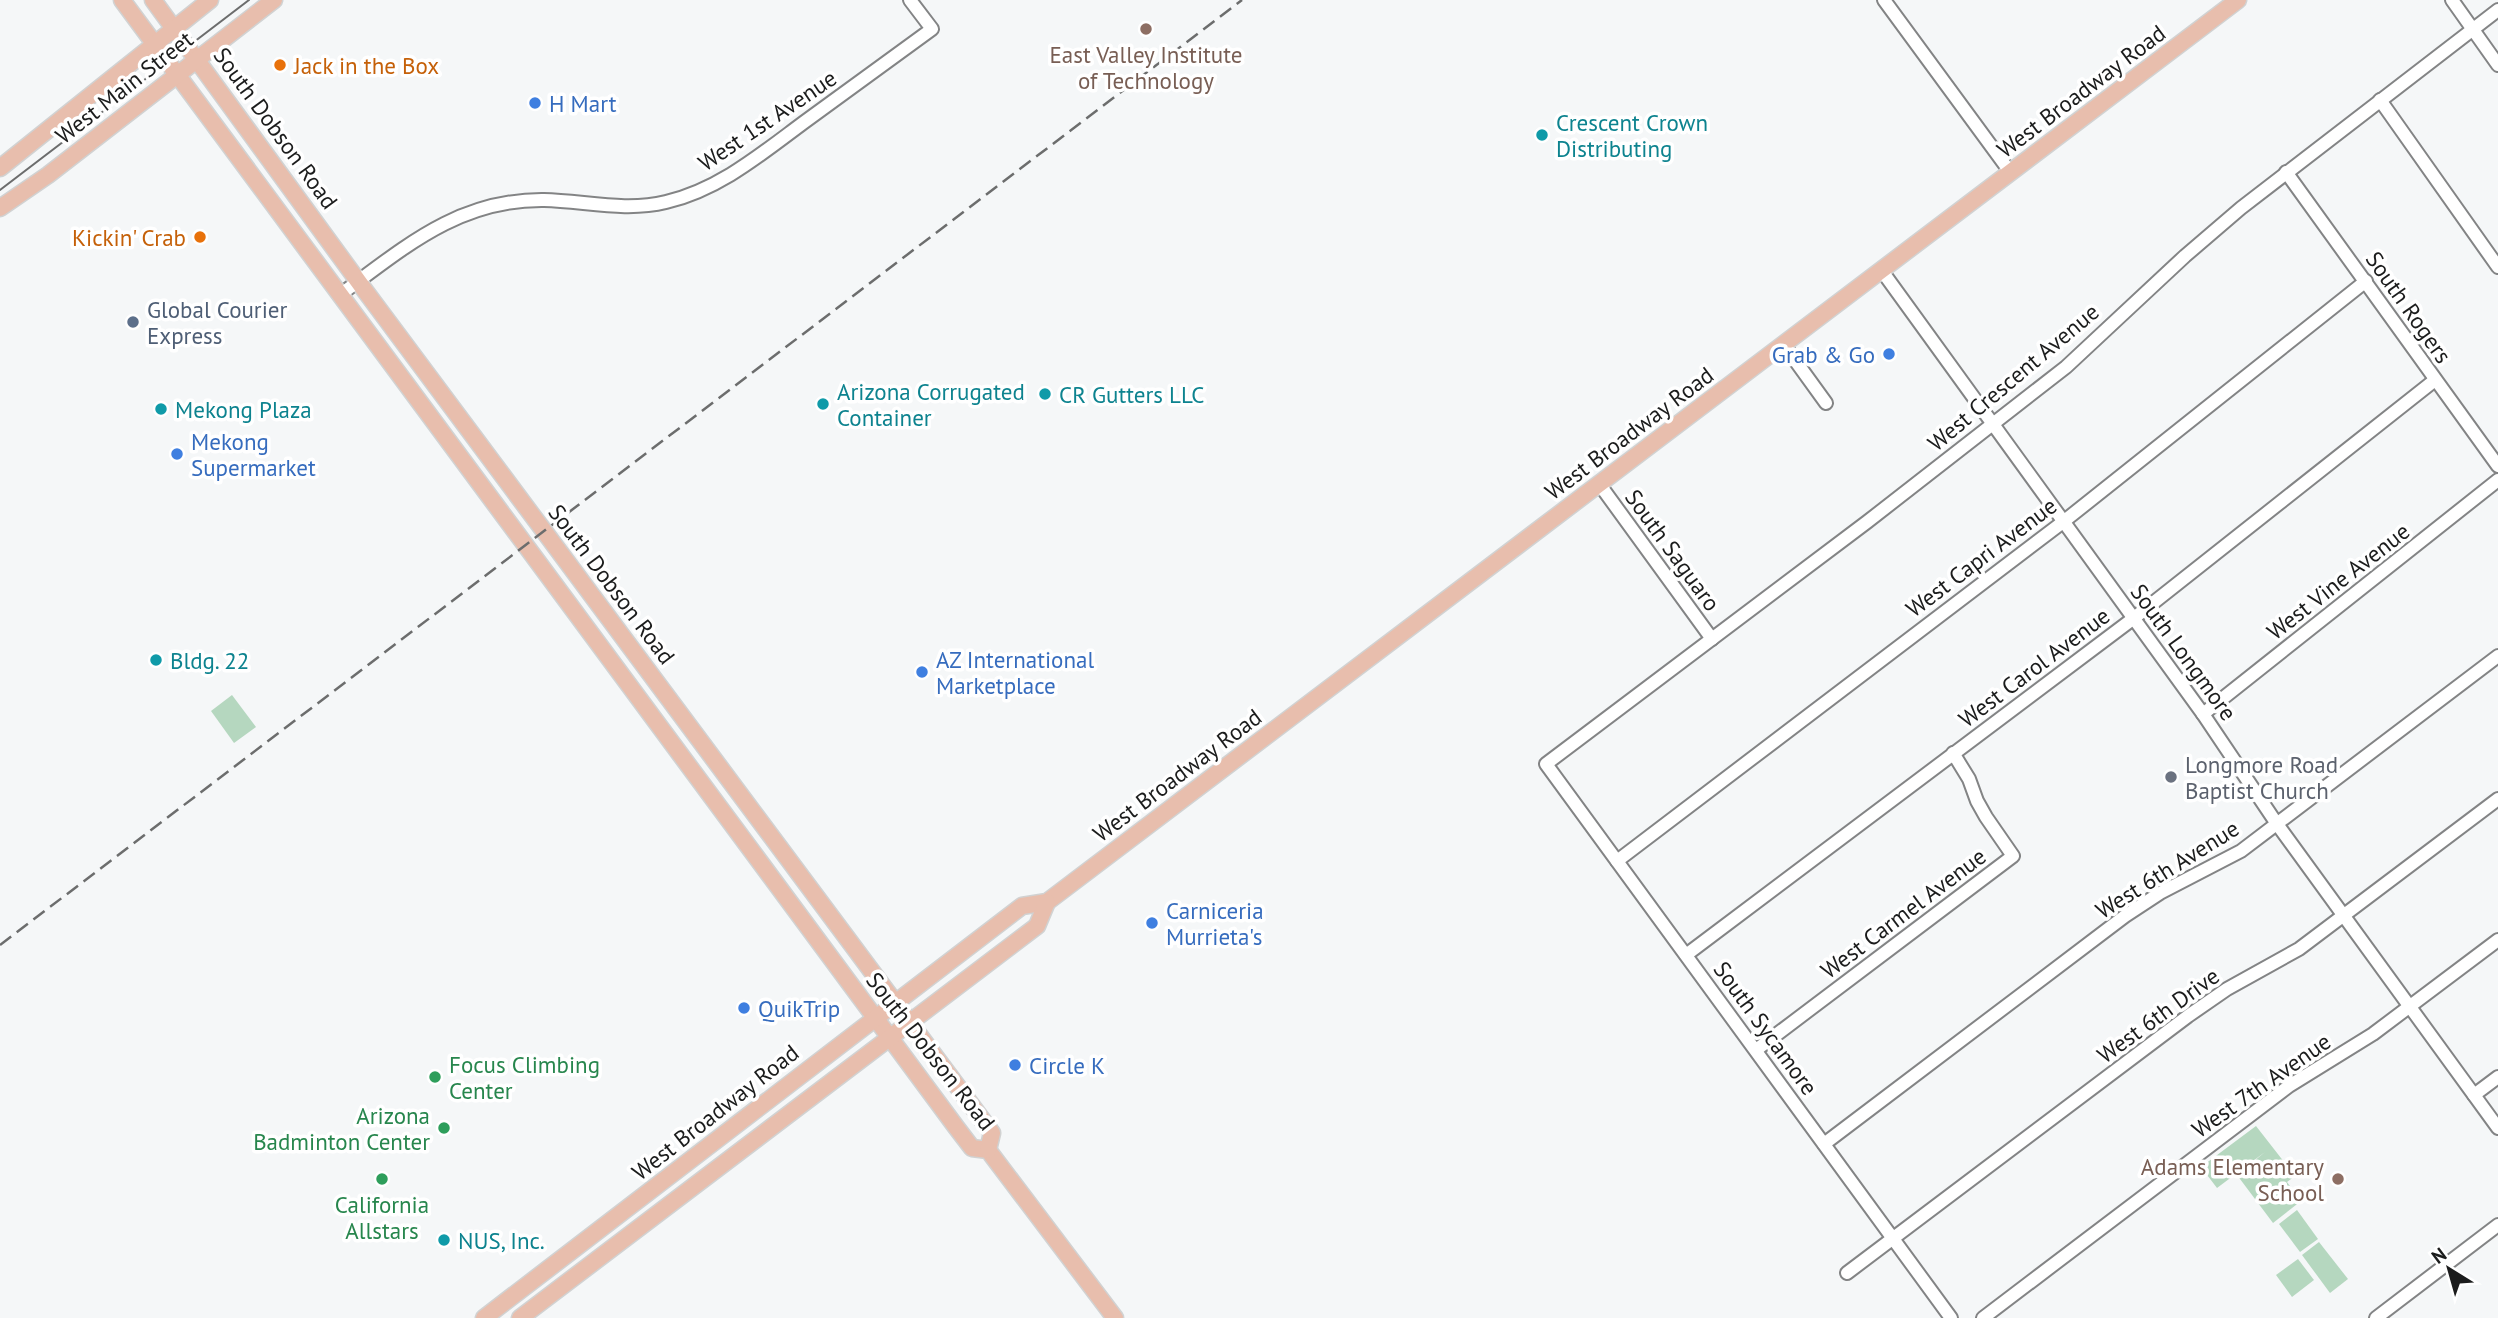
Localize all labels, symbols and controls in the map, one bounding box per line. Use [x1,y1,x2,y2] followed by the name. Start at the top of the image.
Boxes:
[1991,18,2171,164] street label: West Broadway Road
[1138,21,1154,37] marker: East Valley Institute of Technology
[49,24,199,150] street label: West Main Street
[1050,40,1242,95] place label: East Valley Institute of Technology
[208,42,344,214] street label: South Dobson Road
[293,51,439,80] place label: Jack in the Box
[272,57,288,73] marker: Jack in the Box
[692,63,842,177] street label: West 1st Avenue
[549,89,617,118] place label: H Mart
[527,95,543,111] marker: H Mart
[1556,108,1708,163] place label: Crescent Crown Distributing
[1534,127,1550,143] marker: Crescent Crown Distributing
[72,223,186,252] place label: Kickin' Crab
[192,229,208,245] marker: Kickin' Crab
[2360,245,2458,369] street label: South Rogers
[147,295,288,350] place label: Global Courier Express
[1922,297,2104,457] street label: West Crescent Avenue
[125,314,141,330] marker: Global Courier Express
[1772,340,1875,369] place label: Grab & Go
[1881,346,1897,362] marker: Grab & Go
[1539,360,1719,506] street label: West Broadway Road
[837,377,1025,432] place label: Arizona Corrugated Container
[1059,380,1205,409] place label: CR Gutters LLC
[1037,386,1053,402] marker: CR Gutters LLC
[175,395,312,424] place label: Mekong Plaza
[815,396,831,412] marker: Arizona Corrugated Container
[153,401,169,417] marker: Mekong Plaza
[191,427,316,482] place label: Mekong Supermarket
[169,446,185,462] marker: Mekong Supermarket
[1619,483,1727,617] street label: South Saguaro
[1900,491,2062,623] street label: West Capri Avenue
[542,498,682,670] street label: South Dobson Road
[2261,516,2415,646] street label: West Vine Avenue
[2125,578,2243,726] street label: South Longmore
[1953,601,2115,733] street label: West Carol Avenue
[936,645,1094,700] place label: AZ International Marketplace
[170,646,249,675] place label: Bldg. 22
[148,652,164,668] marker: Bldg. 22
[914,664,930,680] marker: AZ International Marketplace
[1087,702,1267,848] street label: West Broadway Road
[2185,750,2338,805] place label: Longmore Road Baptist Church
[2163,769,2179,785] marker: Longmore Road Baptist Church
[2090,813,2244,925] street label: West 6th Avenue
[1815,841,1991,985] street label: West Carmel Avenue
[1166,896,1264,951] place label: Carniceria Murrieta's
[1144,915,1160,931] marker: Carniceria Murrieta's
[1708,955,1824,1101] street label: South Sycamore
[2091,961,2225,1069] street label: West 6th Drive
[860,966,1002,1136] street label: South Dobson Road
[758,994,840,1023] place label: QuikTrip
[736,1000,752,1016] marker: QuikTrip
[2186,1026,2336,1144] street label: West 7th Avenue
[626,1038,804,1186] street label: West Broadway Road
[449,1050,600,1105] place label: Focus Climbing Center
[1029,1051,1105,1080] place label: Circle K
[1007,1057,1023,1073] marker: Circle K
[427,1069,443,1085] marker: Focus Climbing Center
[253,1101,430,1156] place label: Arizona Badminton Center
[436,1120,452,1136] marker: Arizona Badminton Center
[2141,1152,2324,1207] place label: Adams Elementary School
[374,1171,390,1187] marker: California Allstars
[2330,1171,2346,1187] marker: Adams Elementary School
[335,1190,429,1245] place label: California Allstars
[458,1226,545,1255] place label: NUS, Inc.
[436,1232,452,1248] marker: NUS, Inc.
[2414,1234,2484,1304] north arrow
[2427,1242,2451,1269] text: N

